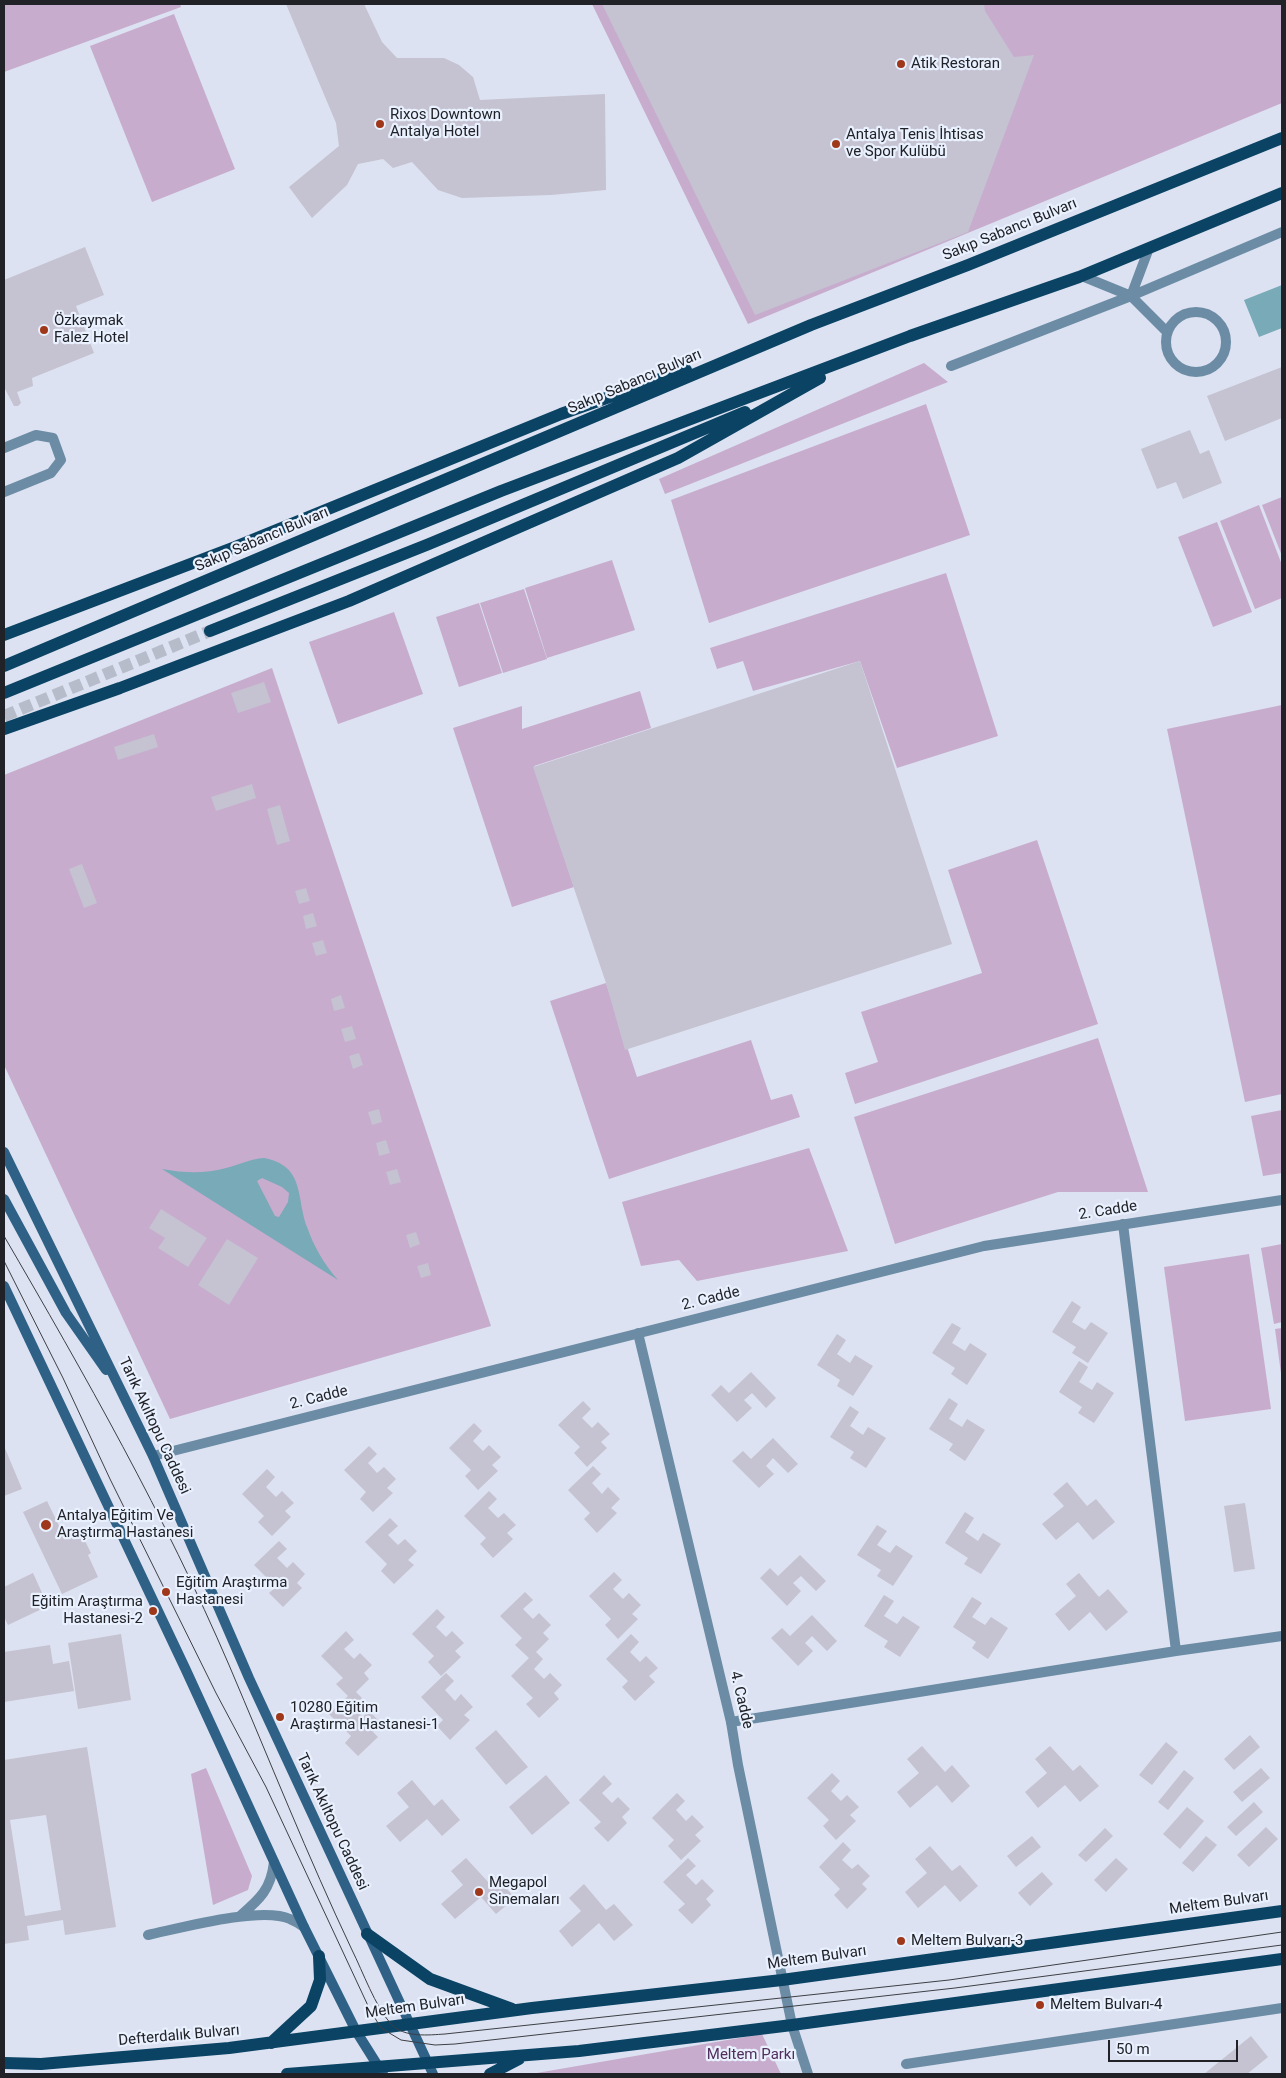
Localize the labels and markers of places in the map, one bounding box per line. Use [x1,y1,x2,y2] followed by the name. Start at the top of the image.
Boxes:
[911,55,1000,73] place label: Atik Restoran
[895,58,907,70] marker: Atik Restoran
[390,106,501,141] place label: Rixos Downtown Antalya Hotel
[374,118,386,130] marker: Rixos Downtown Antalya Hotel
[846,126,984,161] place label: Antalya Tenis İhtisas ve Spor Kulübü
[830,138,842,150] marker: Antalya Tenis İhtisas ve Spor Kulübü
[54,312,129,347] place label: Özkaymak Falez Hotel
[38,324,50,336] marker: Özkaymak Falez Hotel
[57,1507,194,1542] place label: Antalya Eğitim Ve Araştırma Hastanesi
[39,1518,53,1532] marker: Antalya Eğitim Ve Araştırma Hastanesi
[176,1574,287,1609] place label: Eğitim Araştırma Hastanesi
[160,1586,172,1598] marker: Eğitim Araştırma Hastanesi
[32,1593,143,1628] place label: Eğitim Araştırma Hastanesi-2
[147,1605,159,1617] marker: Eğitim Araştırma Hastanesi-2
[290,1699,439,1734] place label: 10280 Eğitim Araştırma Hastanesi-1
[274,1711,286,1723] marker: 10280 Eğitim Araştırma Hastanesi-1
[489,1874,560,1909] place label: Megapol Sinemaları
[473,1886,485,1898] marker: Megapol Sinemaları
[911,1932,1023,1950] place label: Meltem Bulvarı-3
[895,1935,907,1947] marker: Meltem Bulvarı-3
[1050,1996,1162,2014] place label: Meltem Bulvarı-4
[1034,1999,1046,2011] marker: Meltem Bulvarı-4

